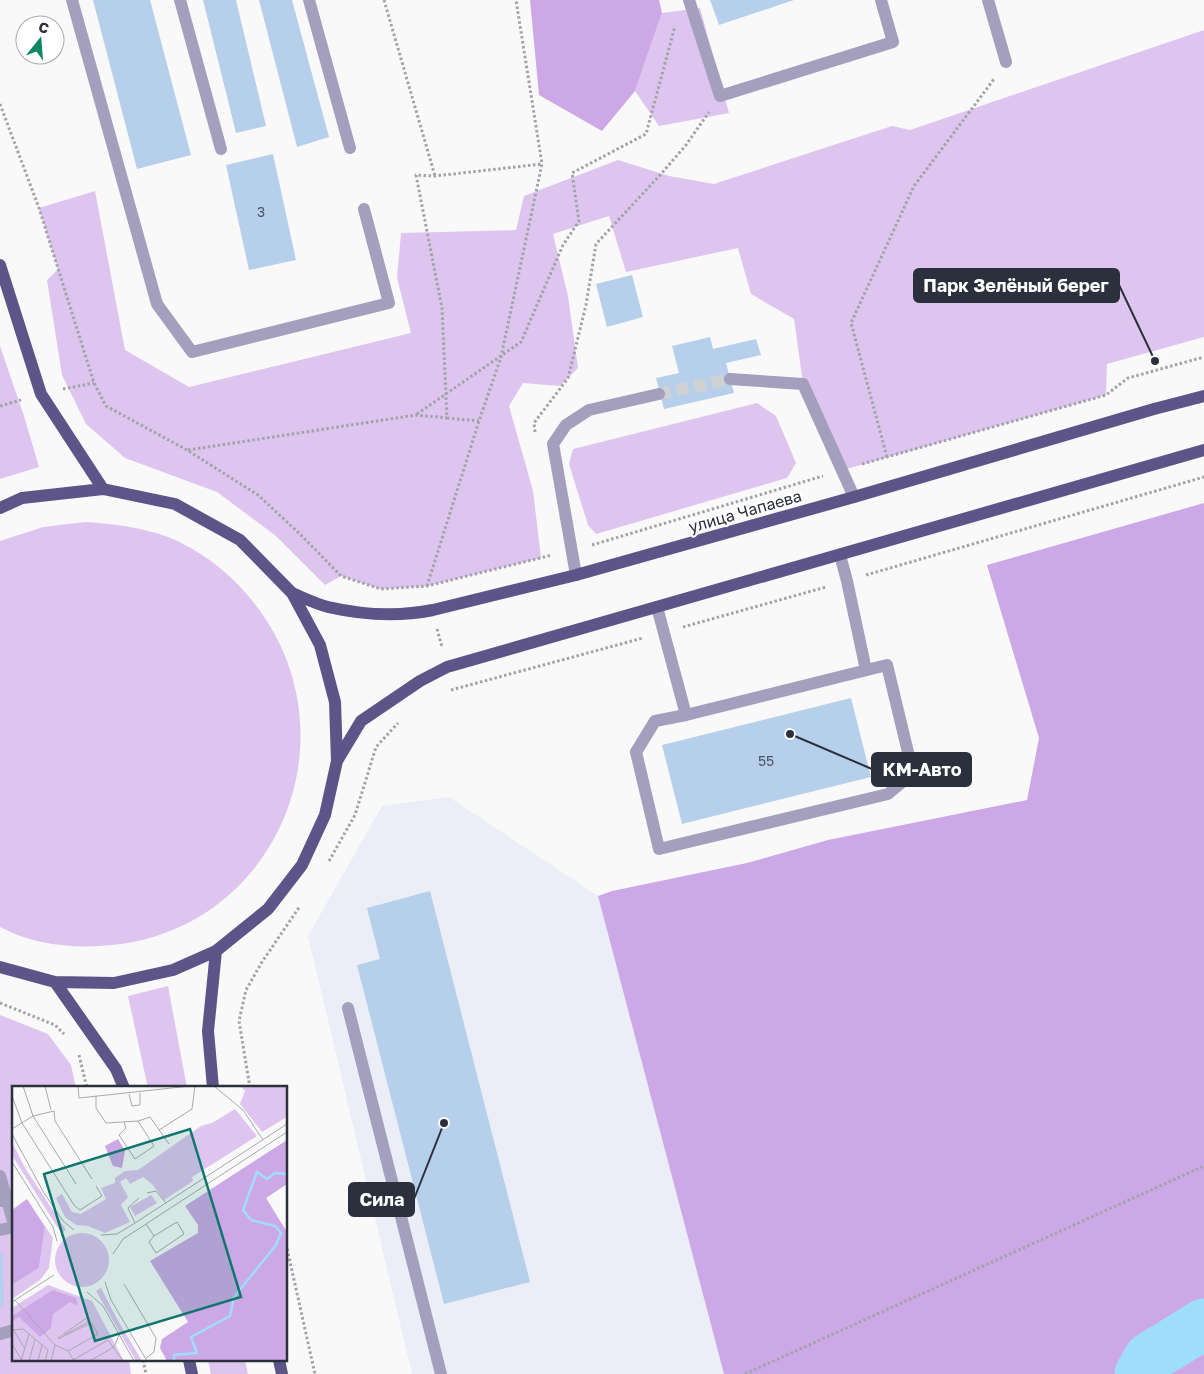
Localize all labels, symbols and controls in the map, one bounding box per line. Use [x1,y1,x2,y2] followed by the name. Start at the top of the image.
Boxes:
[15,15,65,65] north arrow
[37,18,51,37] text: С
[257,203,265,220] house number: 3
[914,269,1119,302] callout: Парк Зелёный берег
[923,274,1109,296] text: Парк Зелёный берег
[686,485,804,537] street label: улица Чапаева
[758,752,774,769] house number: 55
[872,753,971,786] callout: КМ-Авто
[882,758,962,780] text: КМ-Авто
[12,1086,288,1362] inset map
[349,1183,414,1216] callout: Сила
[360,1188,404,1210] text: Сила

